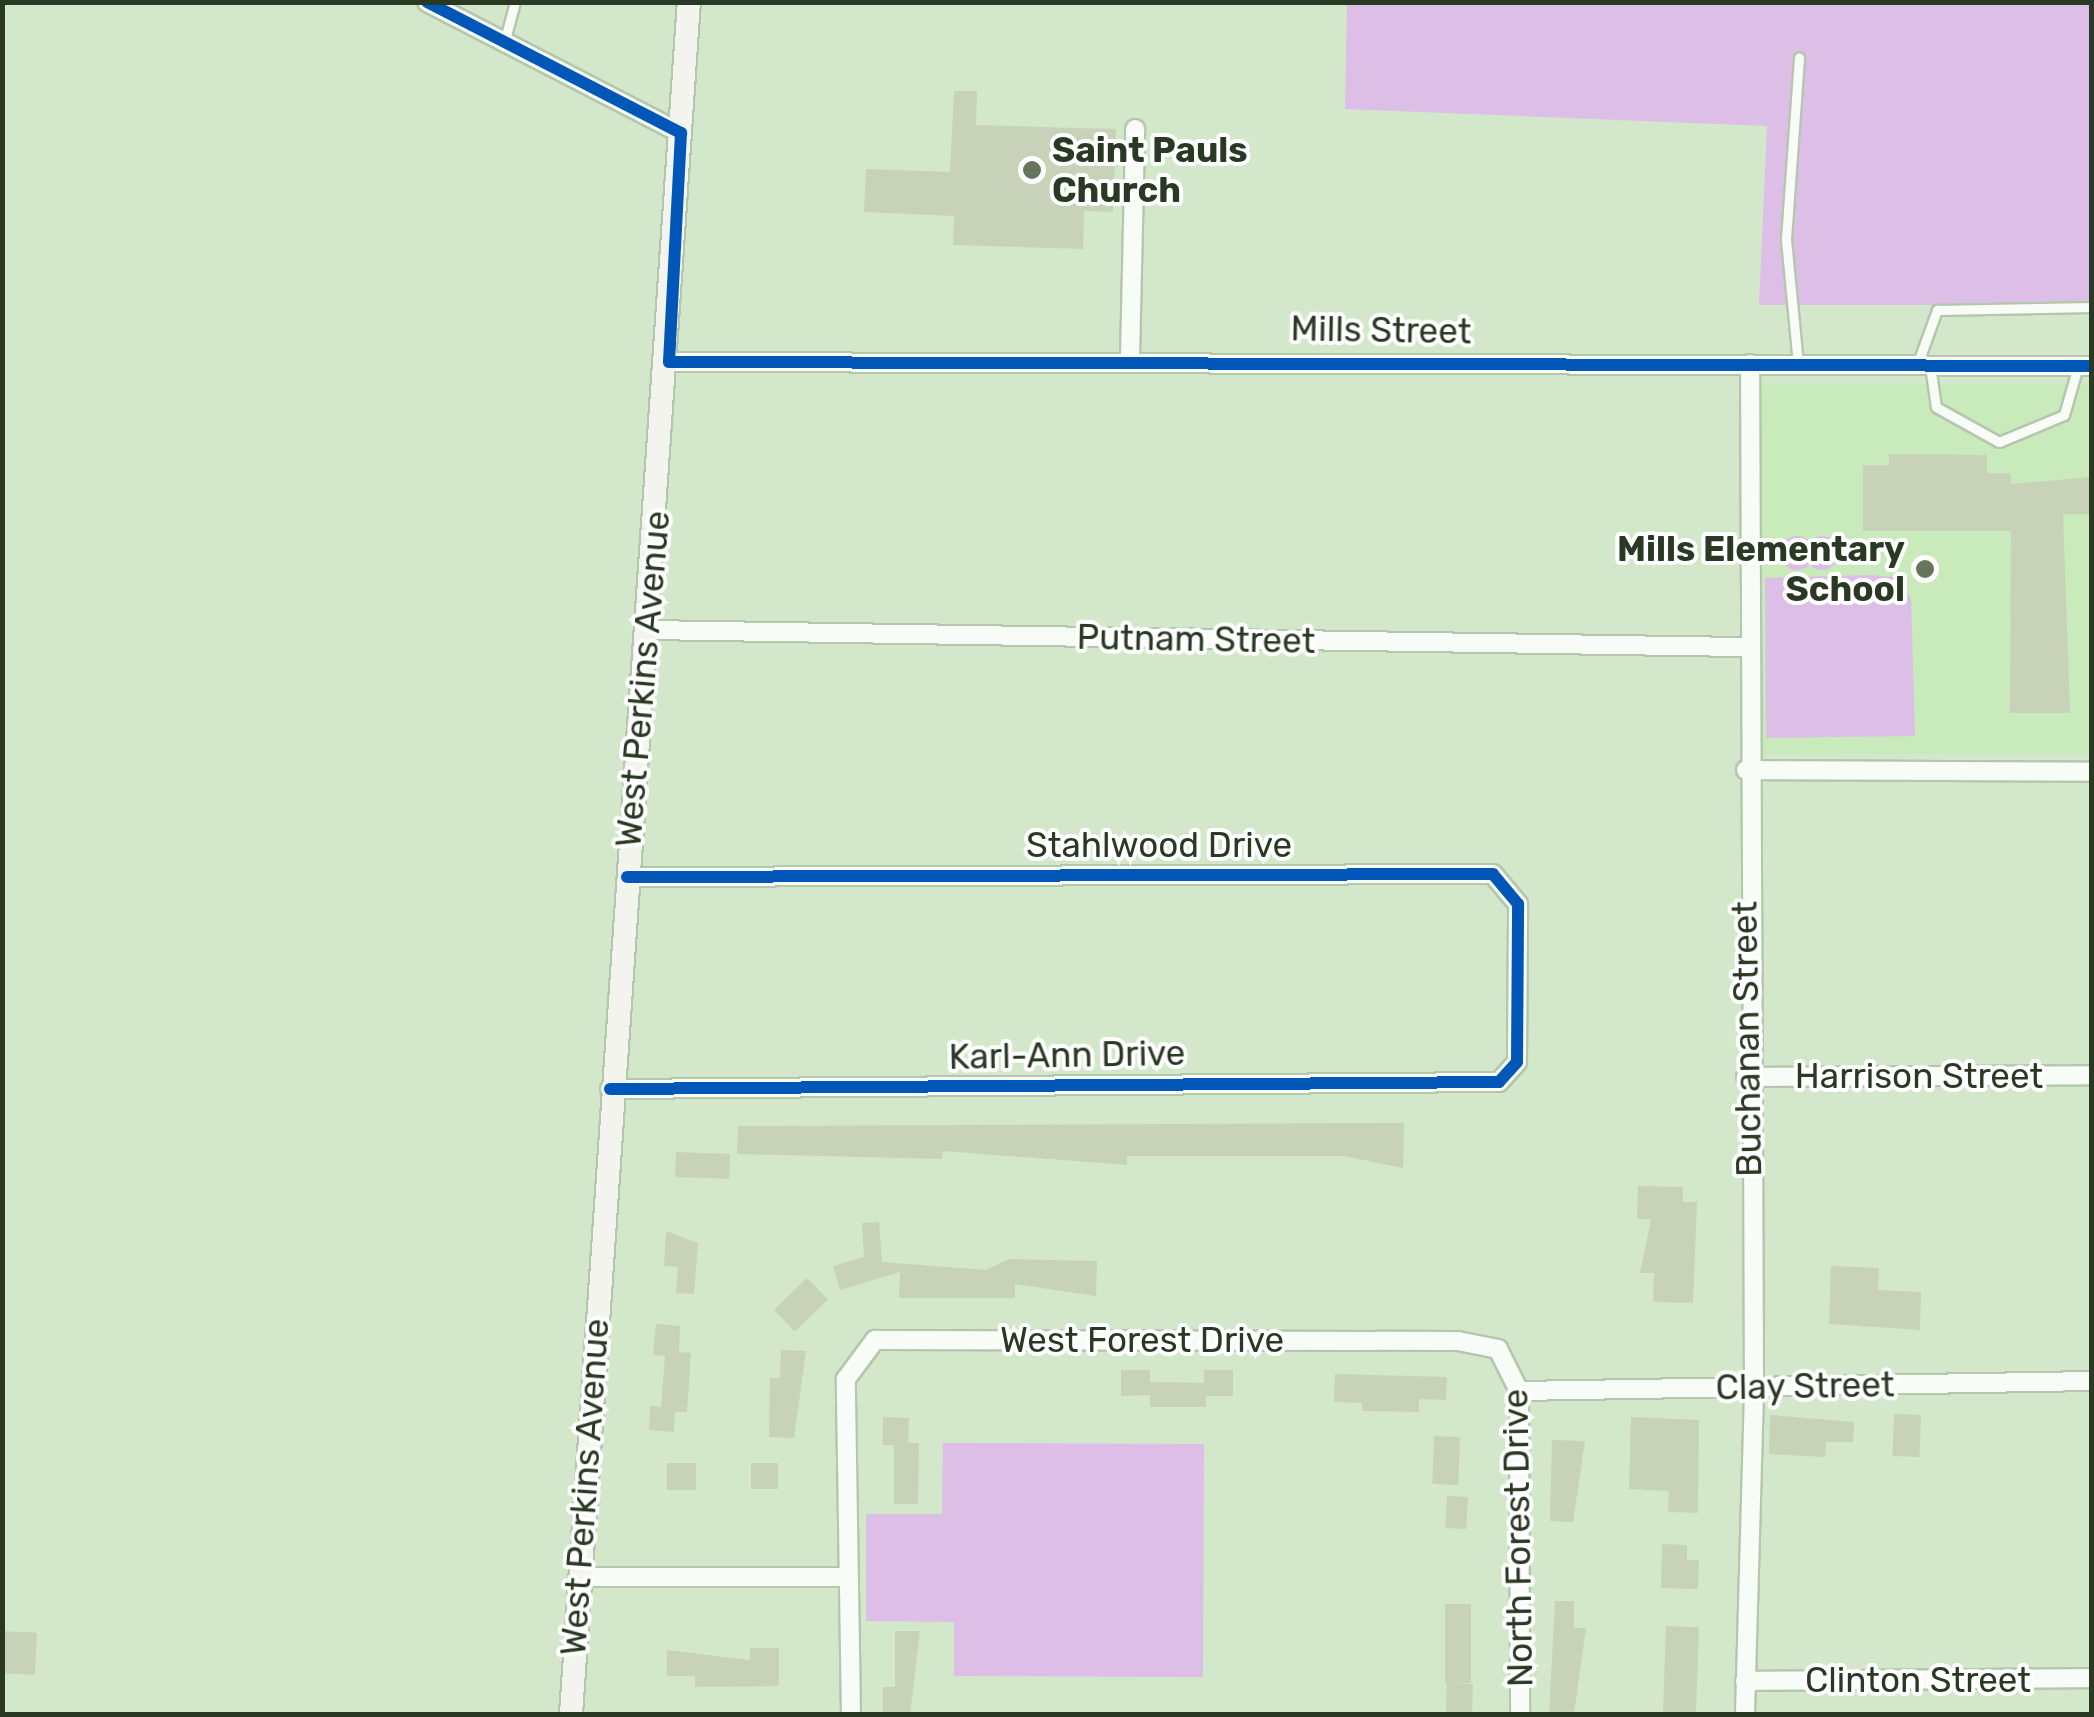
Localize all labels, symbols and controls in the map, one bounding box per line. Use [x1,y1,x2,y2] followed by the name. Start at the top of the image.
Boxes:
[1052,129,1248,211] place label: Saint Pauls Church
[1021,159,1043,181] marker: Saint Pauls Church
[1290,307,1472,353] street label: Mills Street
[607,508,679,850] street label: West Perkins Avenue
[1617,528,1905,610] place label: Mills Elementary School
[1914,558,1936,580] marker: Mills Elementary School
[1076,616,1316,662] street label: Putnam Street
[1026,824,1292,866] street label: Stahlwood Drive
[1724,901,1770,1177] street label: Buchanan Street
[948,1032,1186,1078] street label: Karl-Ann Drive
[1795,1055,2043,1097] street label: Harrison Street
[552,1317,618,1657] street label: West Perkins Avenue
[1000,1319,1284,1361] street label: West Forest Drive
[1715,1363,1895,1409] street label: Clay Street
[1494,1389,1542,1687] street label: North Forest Drive
[1805,1659,2031,1701] street label: Clinton Street

